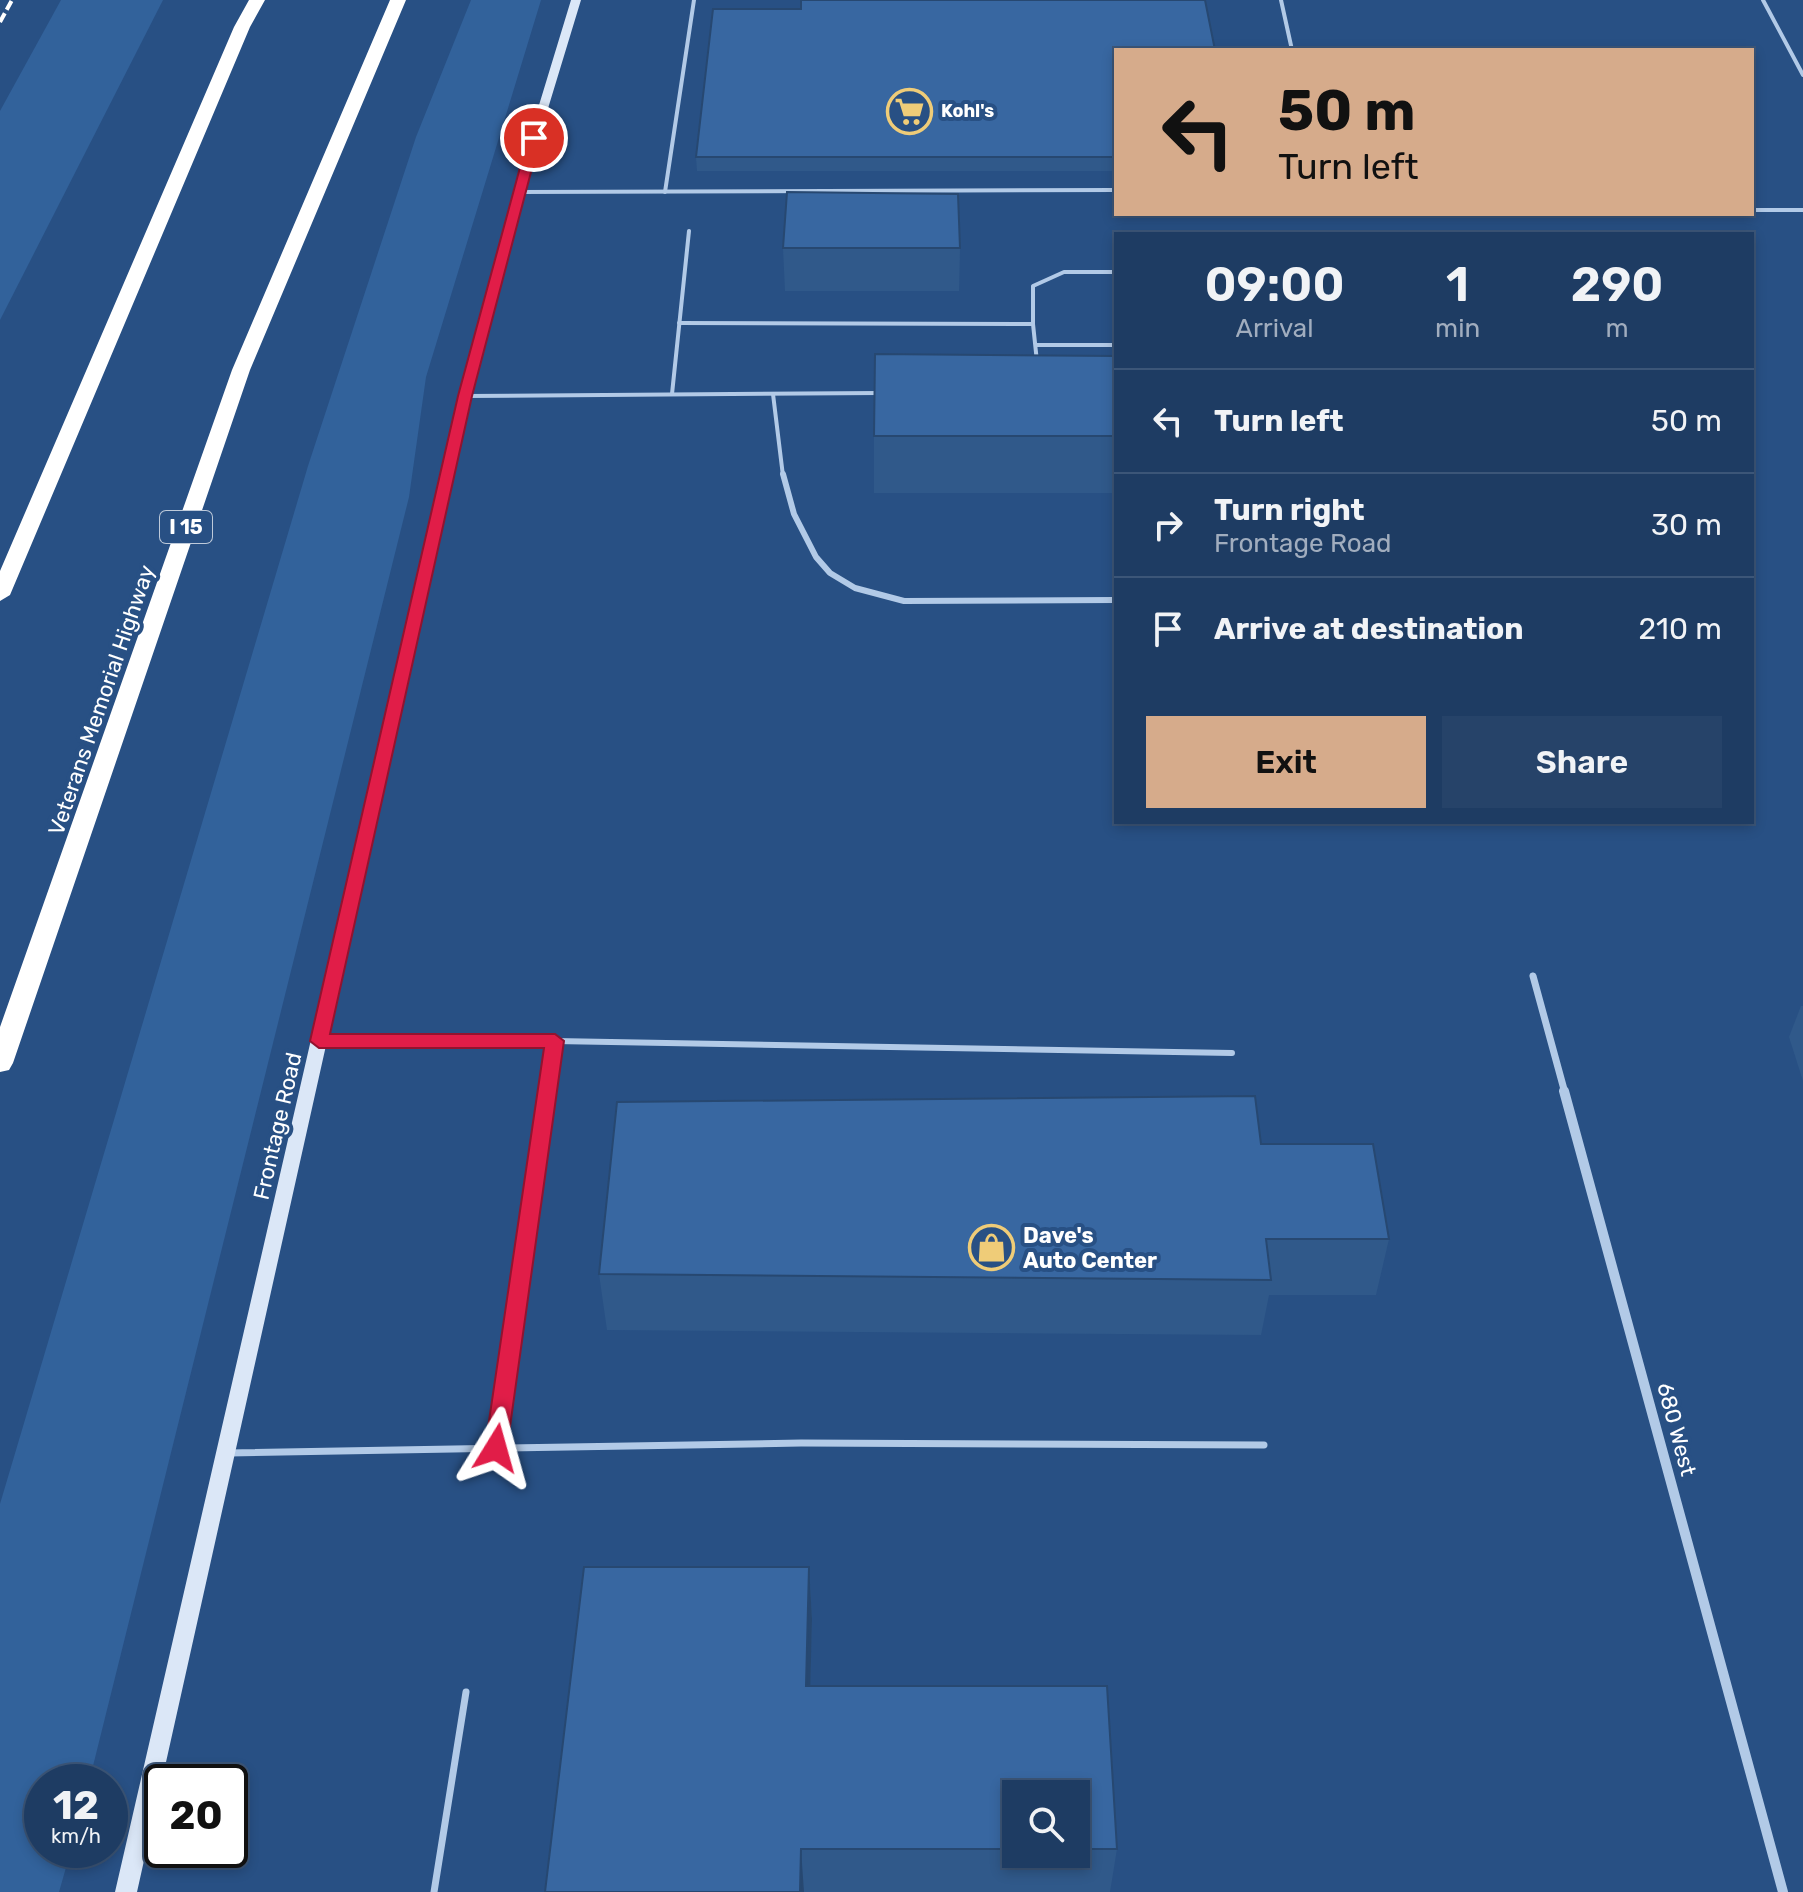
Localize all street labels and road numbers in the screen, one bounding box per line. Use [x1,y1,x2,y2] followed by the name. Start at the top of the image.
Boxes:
[160,511,212,543] road number: I 15
[42,561,160,839] street label: Veterans Memorial Highway
[247,1050,308,1202] street label: Frontage Road
[1651,1379,1702,1479] street label: 680 West

